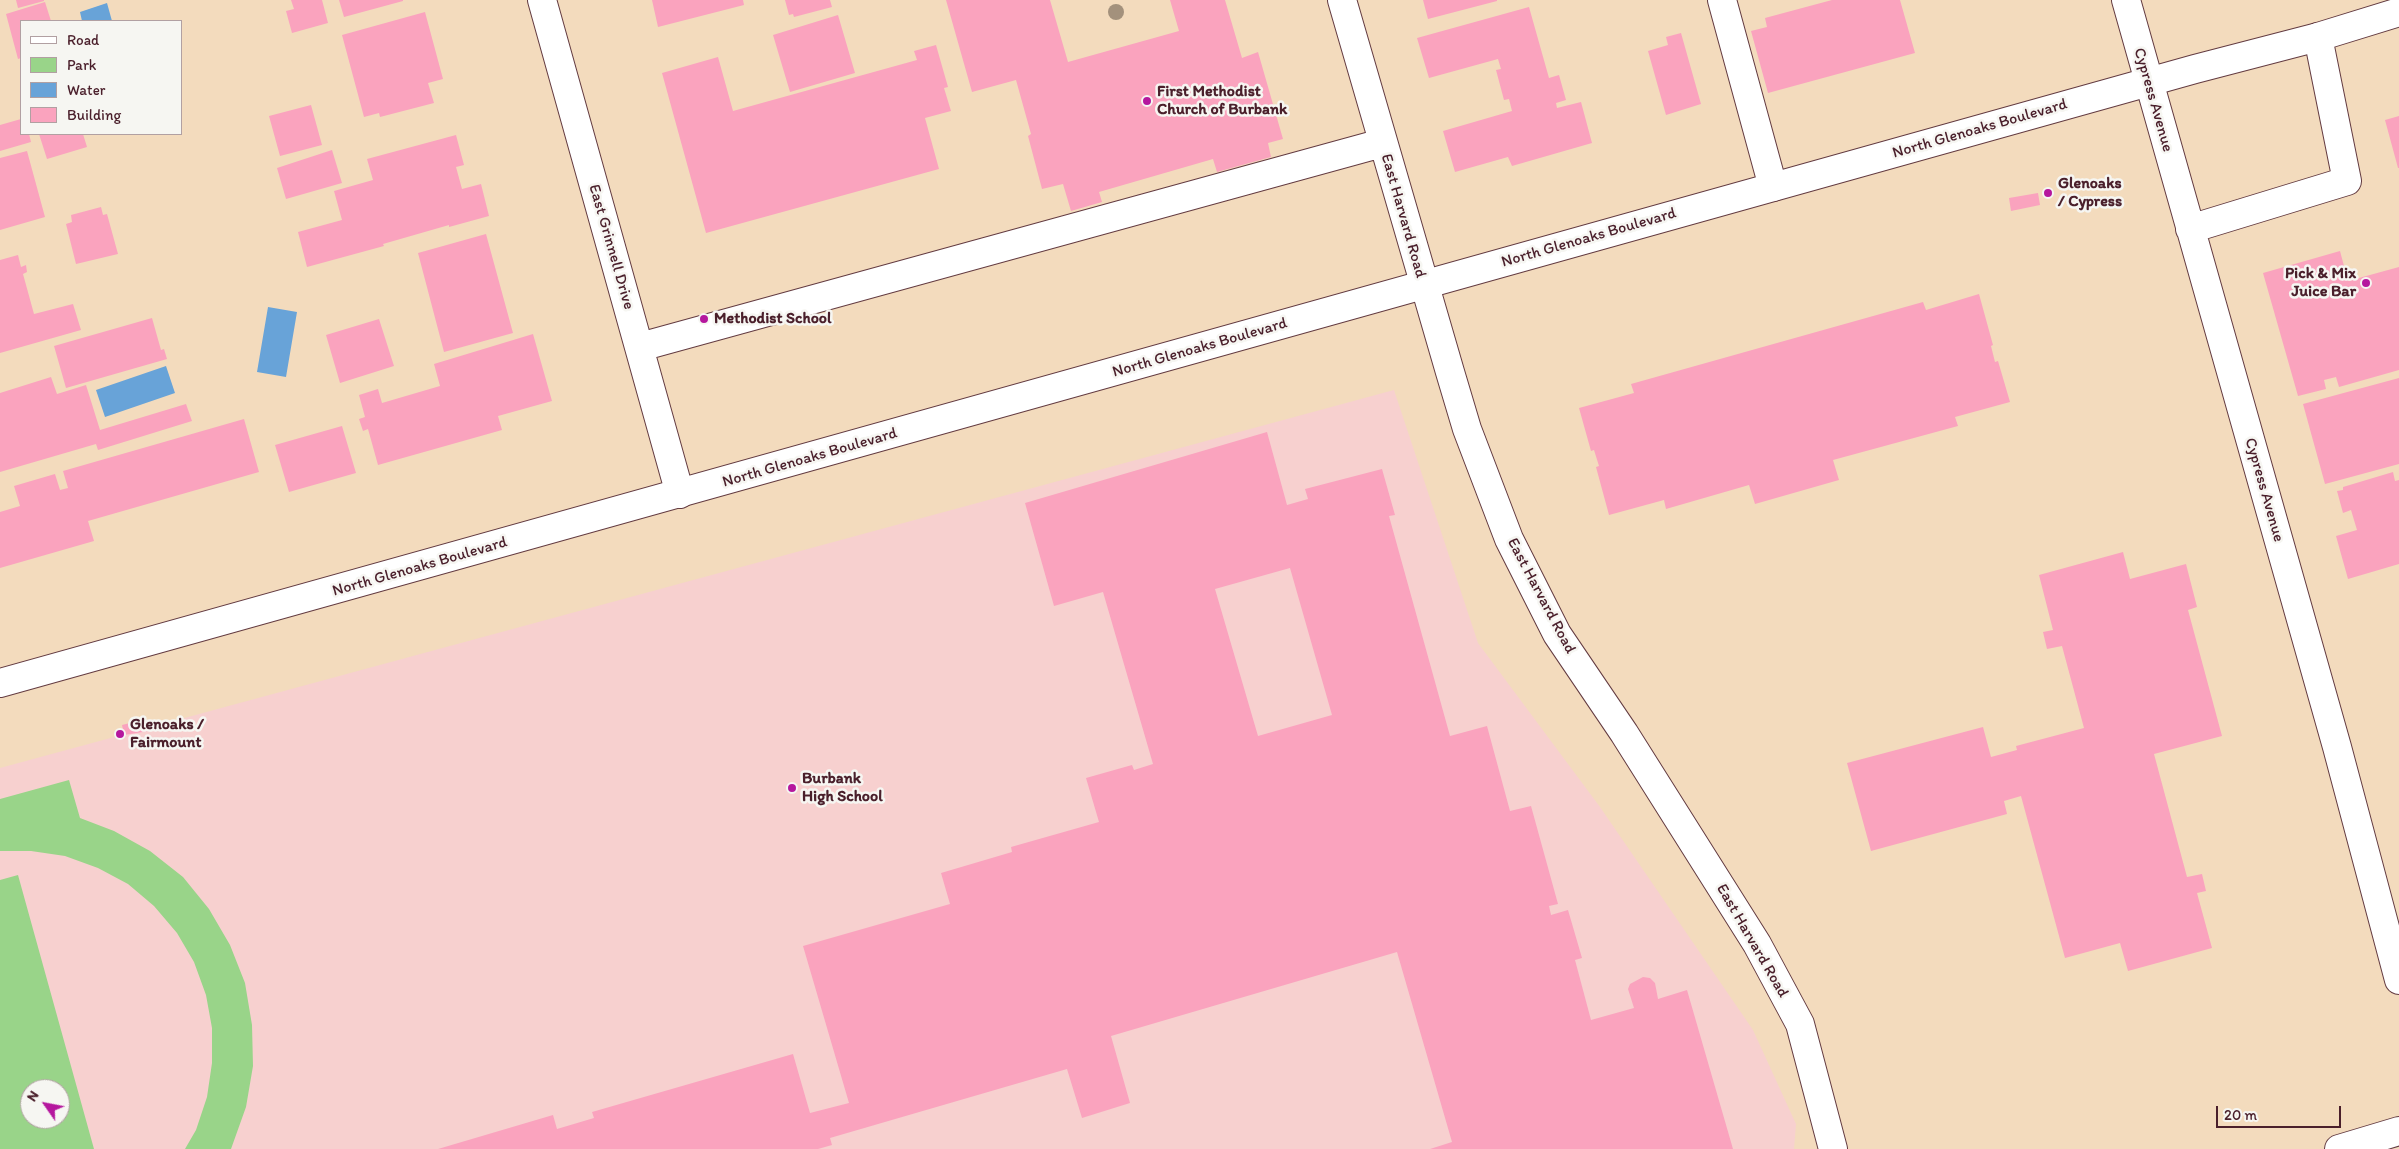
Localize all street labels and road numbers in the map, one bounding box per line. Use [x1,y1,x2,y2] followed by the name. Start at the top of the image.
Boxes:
[2129,46,2177,154] street label: Cypress Avenue
[1890,95,2070,163] street label: North Glenoaks Boulevard
[1376,152,1430,280] street label: East Harvard Road
[584,182,638,312] street label: East Grinnell Drive
[1499,204,1679,272] street label: North Glenoaks Boulevard
[1110,314,1290,382] street label: North Glenoaks Boulevard
[720,424,900,492] street label: North Glenoaks Boulevard
[2240,436,2288,544] street label: Cypress Avenue
[330,533,510,601] street label: North Glenoaks Boulevard
[1502,535,1580,657] street label: East Harvard Road
[1712,881,1792,1001] street label: East Harvard Road

